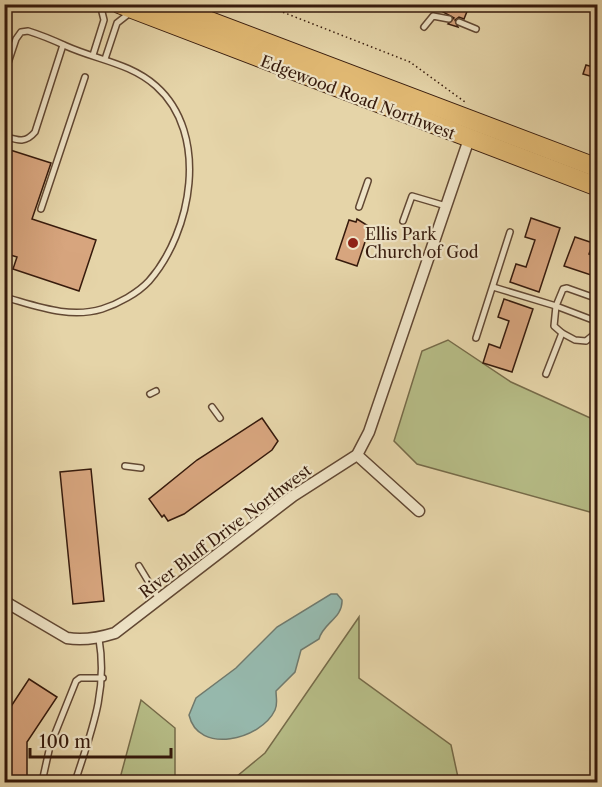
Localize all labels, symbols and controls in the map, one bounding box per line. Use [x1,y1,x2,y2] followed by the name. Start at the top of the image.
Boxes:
[258,51,459,144] street label: Edgewood Road Northwest
[365,224,479,262] place label: Ellis Park Church of God
[346,236,360,250] marker: Ellis Park Church of God
[135,460,315,602] street label: River Bluff Drive Northwest
[30,721,171,759] scale bar
[39,731,91,753] text: 100 m

